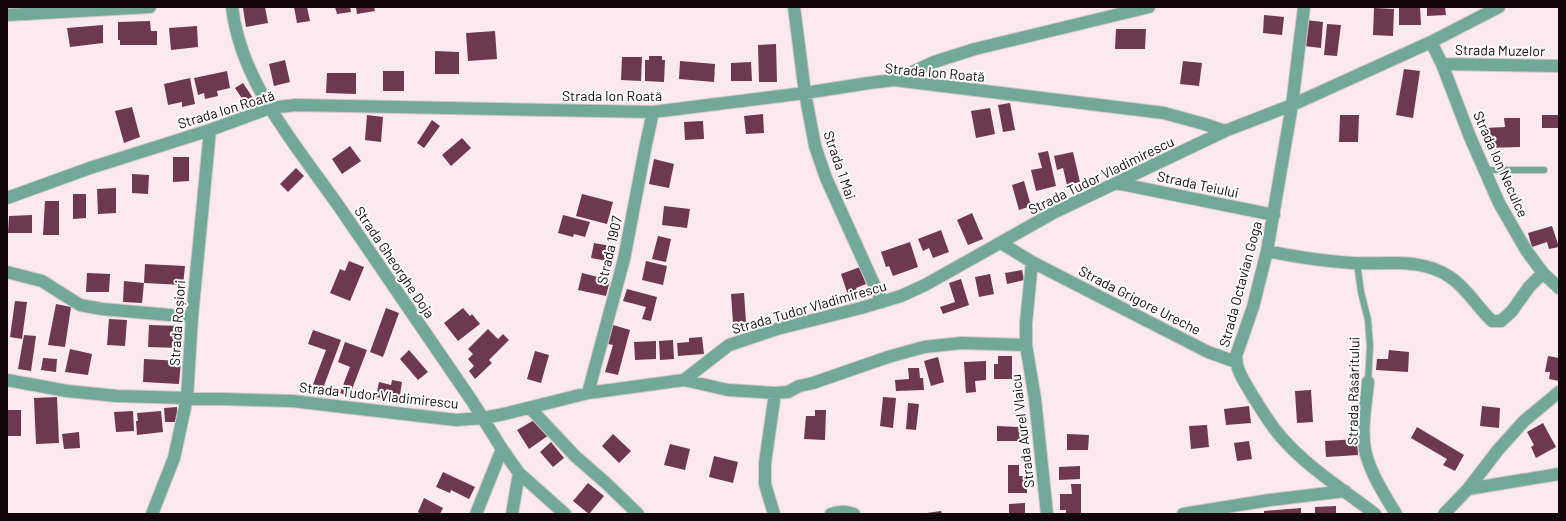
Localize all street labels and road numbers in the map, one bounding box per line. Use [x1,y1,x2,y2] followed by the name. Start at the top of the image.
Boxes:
[1455,41,1545,59] street label: Strada Muzelor
[884,59,986,85] street label: Strada Ion Roată
[176,86,276,132] street label: Strada Ion Roată
[562,87,662,104] street label: Strada Ion Roată
[1470,108,1532,220] street label: Strada Ion Neculce
[820,128,860,202] street label: Strada 1 Mai
[1025,132,1177,218] street label: Strada Tudor Vladimirescu
[1156,167,1240,201] street label: Strada Teiului
[351,203,439,321] street label: Strada Gheorghe Doja
[593,214,625,286] street label: Strada 1907
[1215,219,1265,349] street label: Strada Octavian Goga
[1076,262,1204,338] street label: Strada Grigore Ureche
[730,277,888,337] street label: Strada Tudor Vladimirescu
[166,280,188,366] street label: Strada Roșiori
[1344,337,1362,445] street label: Strada Răsăritului
[1007,373,1037,489] street label: Strada Aurel Vlaicu
[299,378,459,412] street label: Strada Tudor Vladimirescu

